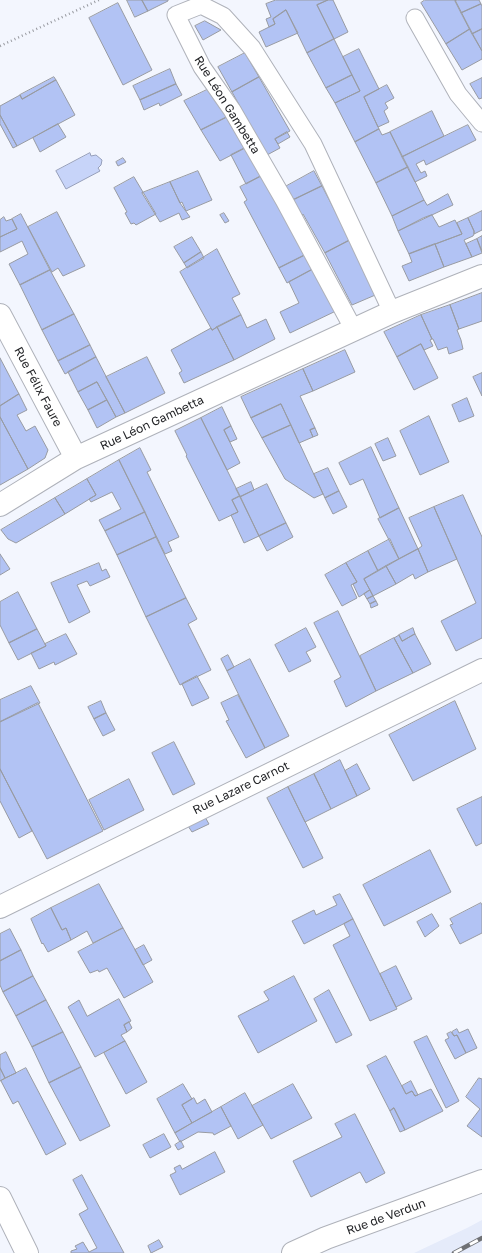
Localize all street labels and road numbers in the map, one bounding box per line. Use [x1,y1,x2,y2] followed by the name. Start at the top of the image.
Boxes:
[191,53,263,157] street label: Rue Léon Gambetta
[11,345,65,429] street label: Rue Félix Faure
[98,393,206,453] street label: Rue Léon Gambetta
[191,758,291,818] street label: Rue Lazare Carnot
[344,1196,428,1238] street label: Rue de Verdun

